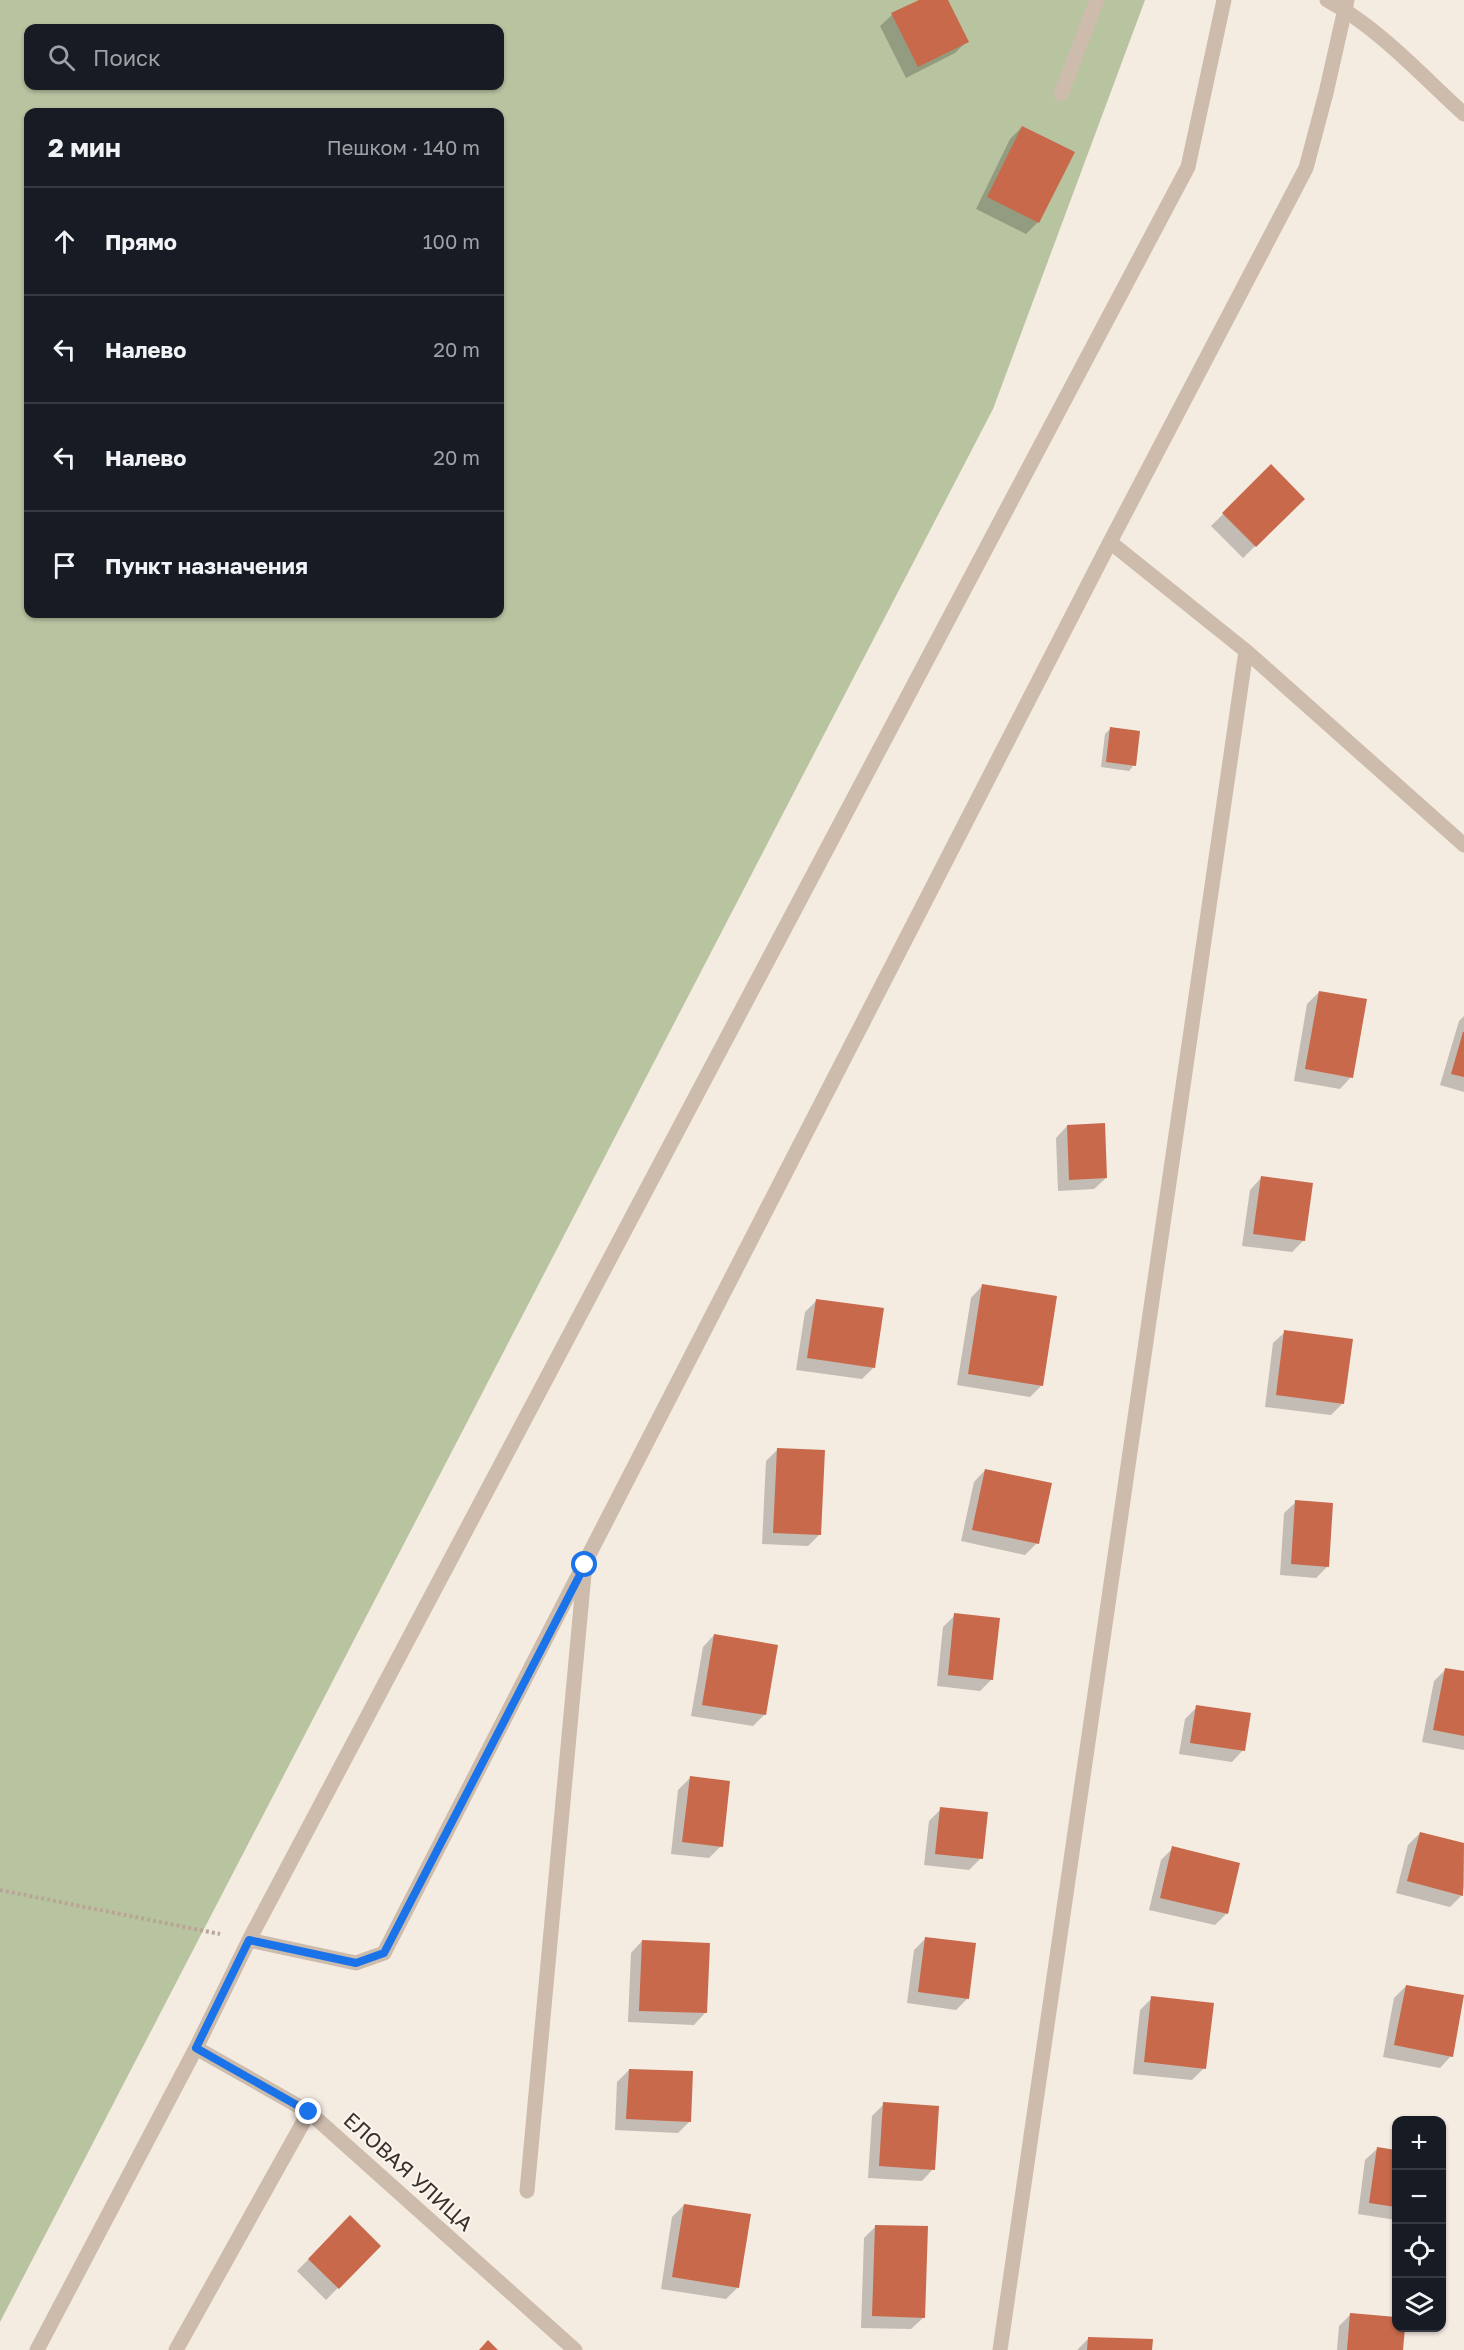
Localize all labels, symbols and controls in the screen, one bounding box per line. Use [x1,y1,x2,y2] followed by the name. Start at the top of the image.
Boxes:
[24,24,504,90] search box
[45,41,78,74] icon: search
[93,44,161,71] text: Поиск
[48,132,121,163] text: 2 мин
[327,135,480,159] text: Пешком · 140 m
[48,225,81,258] icon: ahead
[105,228,177,255] text: Прямо
[423,229,480,253] text: 100 m
[48,333,81,366] icon: left
[105,336,187,363] text: Налево
[433,337,480,361] text: 20 m
[48,441,81,474] icon: left
[105,444,187,471] text: Налево
[433,445,480,469] text: 20 m
[48,549,81,582] icon: arrive
[105,552,308,579] text: Пункт назначения
[571,1551,597,1577] route start
[295,2098,321,2124] route end
[339,2106,479,2236] street label: ЕЛОВАЯ УЛИЦА
[1392,2116,1446,2332] map controls
[1392,2116,1446,2170] button: +
[1392,2170,1446,2224] button: −
[1392,2224,1446,2278] button: locate
[1392,2278,1446,2332] button: layers

